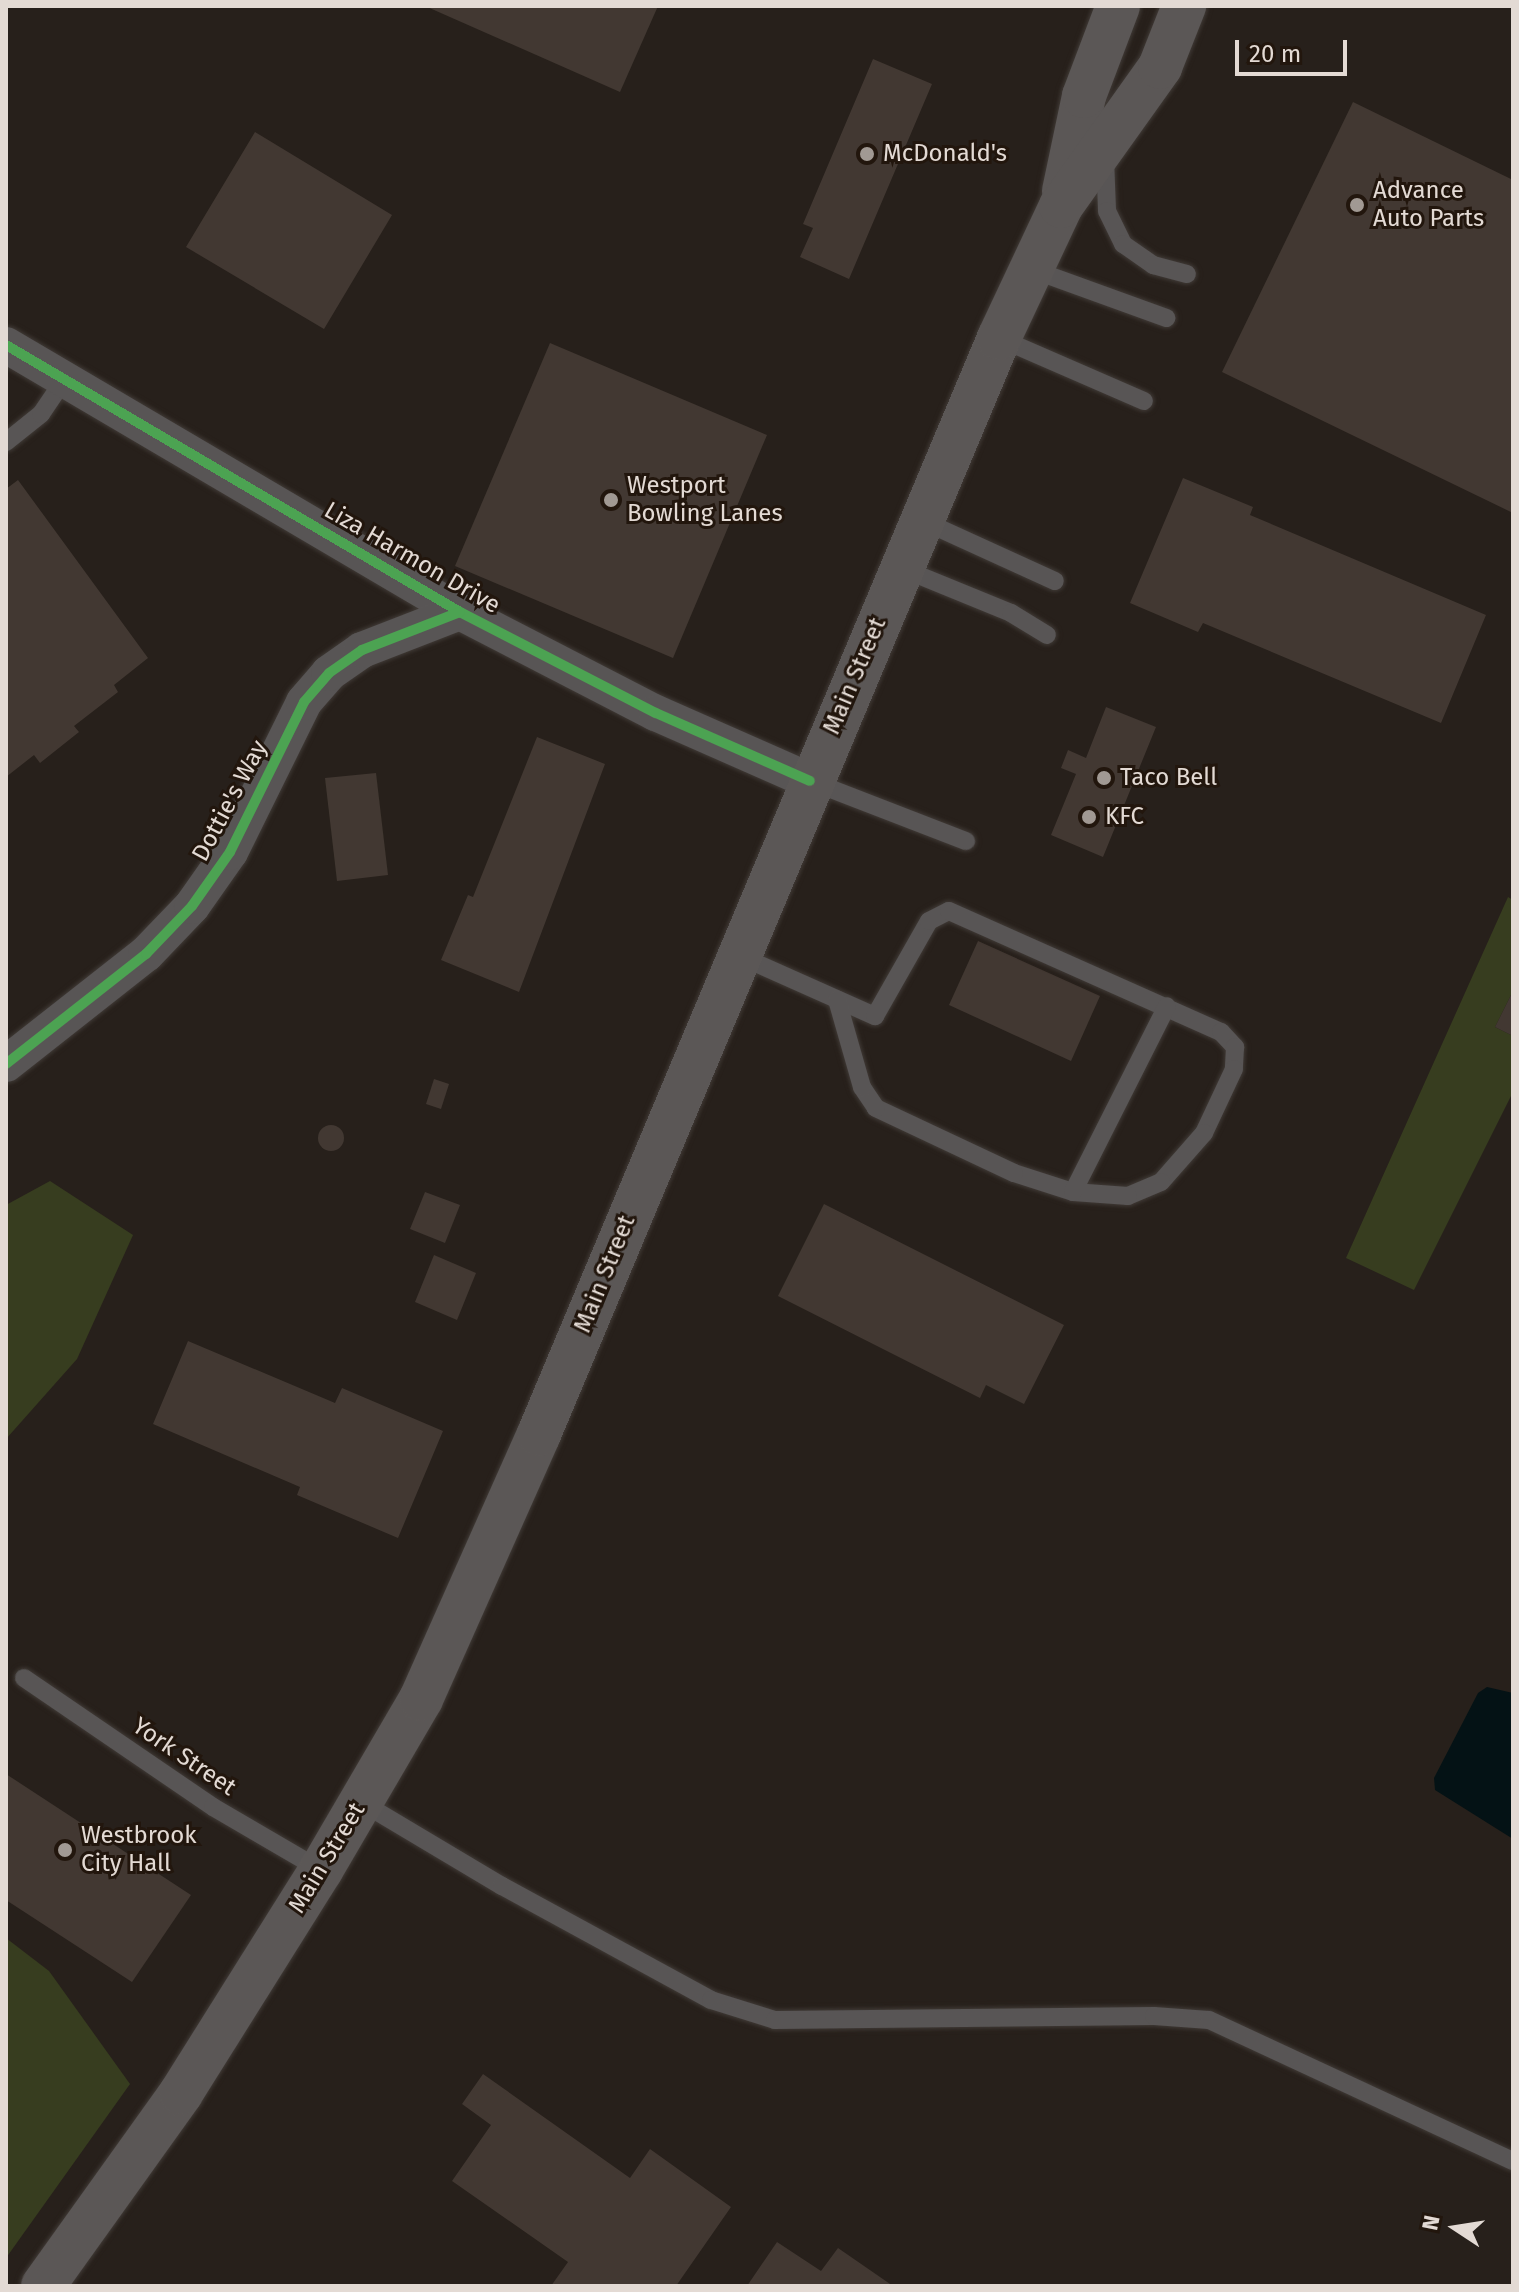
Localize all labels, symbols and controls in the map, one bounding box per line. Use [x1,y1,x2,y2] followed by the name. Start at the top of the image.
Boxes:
[1239,24,1351,74] scale bar
[1249,40,1301,68] text: 20 m
[883,140,1007,168] place label: McDonald's
[858,145,876,163] marker: McDonald's
[1373,177,1484,233] place label: Advance Auto Parts
[1348,196,1366,214] marker: Advance Auto Parts
[627,472,783,528] place label: Westport Bowling Lanes
[602,491,620,509] marker: Westport Bowling Lanes
[319,496,505,620] street label: Liza Harmon Drive
[818,613,892,739] street label: Main Street
[186,736,274,866] street label: Dottie's Way
[1120,764,1217,792] place label: Taco Bell
[1095,769,1113,787] marker: Taco Bell
[1105,803,1144,831] place label: KFC
[1080,808,1098,826] marker: KFC
[568,1211,642,1337] street label: Main Street
[127,1712,241,1802] street label: York Street
[283,1797,371,1919] street label: Main Street
[81,1822,197,1878] place label: Westbrook City Hall
[56,1841,74,1859] marker: Westbrook City Hall
[1415,2188,1495,2268] north arrow
[1416,2213,1446,2233] text: N

